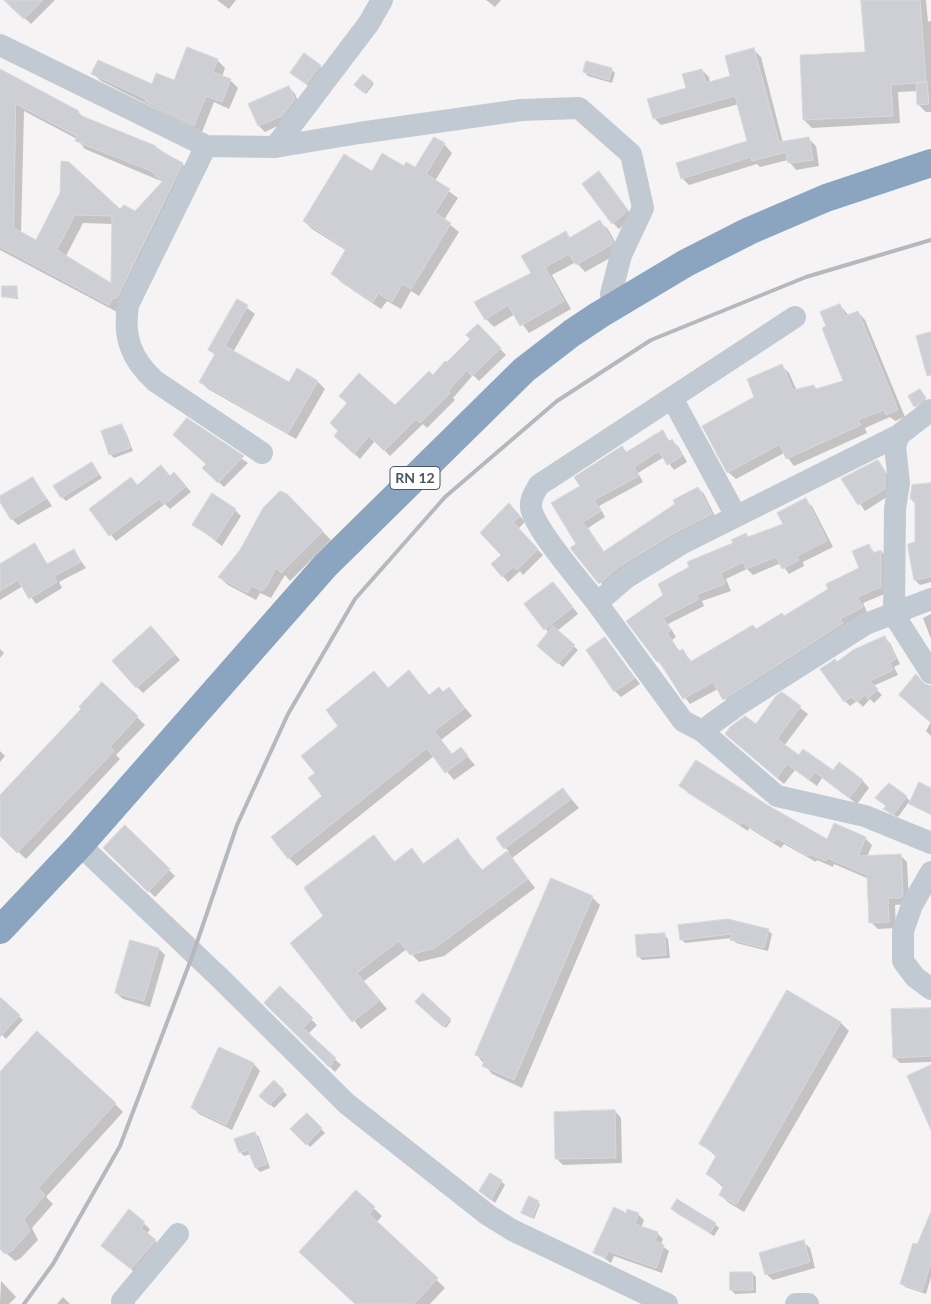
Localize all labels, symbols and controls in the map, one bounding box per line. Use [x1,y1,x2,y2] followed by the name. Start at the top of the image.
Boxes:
[390,466,440,489] road number: RN 12

